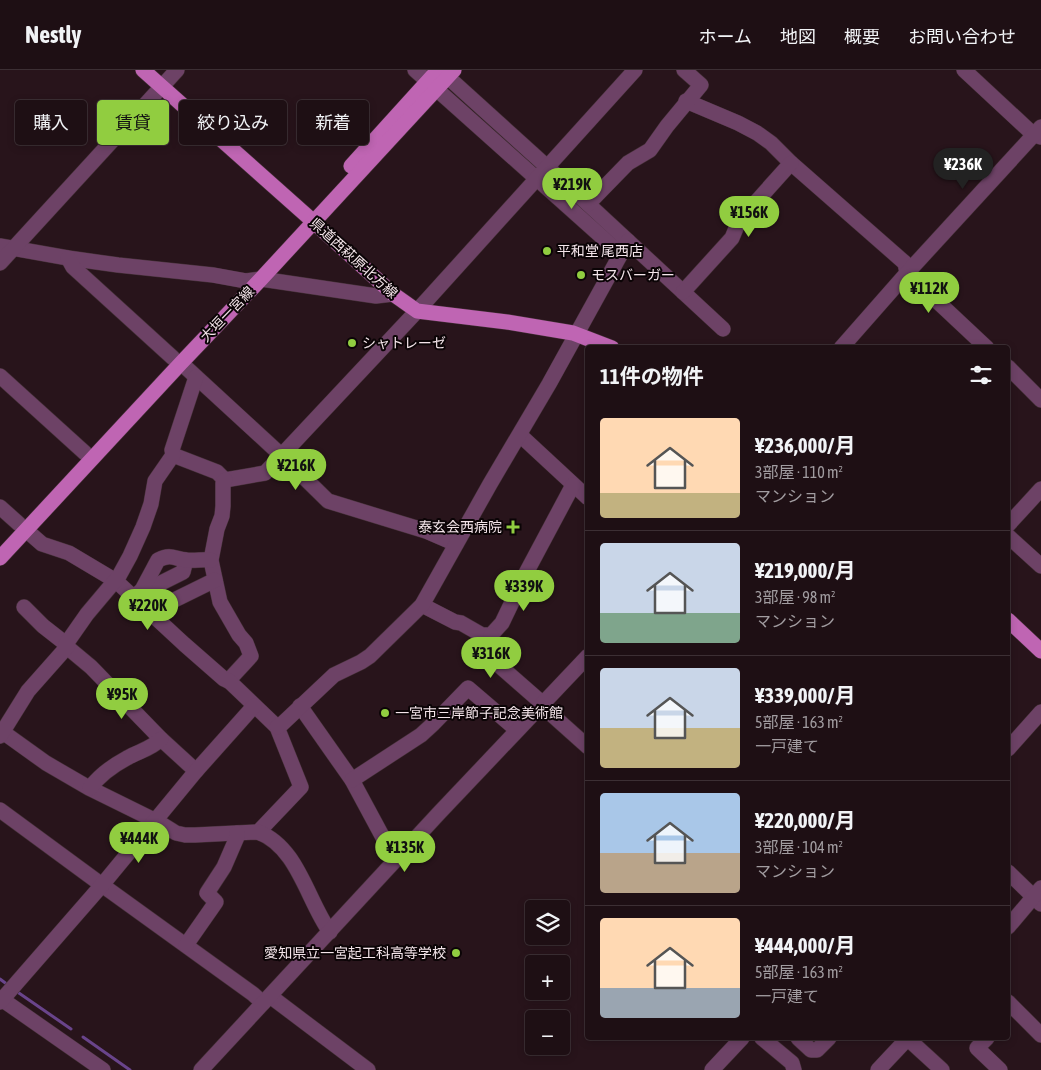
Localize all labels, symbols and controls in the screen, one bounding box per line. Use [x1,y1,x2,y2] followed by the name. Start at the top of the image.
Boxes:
[25,21,81,48] text: Nestly
[699,26,752,47] text: ホーム
[780,26,816,47] text: 地図
[844,26,880,47] text: 概要
[908,26,1016,47] text: お問い合わせ
[15,100,87,145] chip: 購入
[97,100,169,145] chip: 賃貸
[179,100,287,145] chip: 絞り込み
[297,100,369,145] chip: 新着
[928,148,998,190] pin: ¥236K
[944,155,982,173] text: ¥236K
[537,168,607,210] pin: ¥219K
[553,175,591,193] text: ¥219K
[714,196,784,238] pin: ¥156K
[730,203,768,221] text: ¥156K
[307,215,401,301] street label: 県道西萩原北方線
[557,243,643,259] place label: 平和堂 尾西店
[541,245,553,257] marker: 平和堂 尾西店
[591,267,675,283] place label: モスバーガー
[575,269,587,281] marker: モスバーガー
[894,272,964,314] pin: ¥112K
[910,279,948,297] text: ¥112K
[197,283,257,345] street label: 大垣一宮線
[362,335,446,351] place label: シャトレーゼ
[346,337,358,349] marker: シャトレーゼ
[967,361,995,389] icon: filters
[600,364,704,388] text: 11件の物件
[755,433,855,457] text: ¥236,000/月
[640,438,700,498] icon: home
[261,448,331,491] pin: ¥216K
[277,456,315,474] text: ¥216K
[755,463,843,481] text: 3部屋 · 110 m²
[755,487,835,505] text: マンション
[418,519,502,535] place label: 泰玄会西病院
[506,520,520,534] marker: 泰玄会西病院
[755,558,855,582] text: ¥219,000/月
[640,563,700,623] icon: home
[489,570,559,612] pin: ¥339K
[505,577,543,595] text: ¥339K
[113,588,183,631] pin: ¥220K
[755,588,836,606] text: 3部屋 · 98 m²
[129,596,167,614] text: ¥220K
[755,612,835,630] text: マンション
[456,636,526,679] pin: ¥316K
[472,644,510,662] text: ¥316K
[92,678,152,720] pin: ¥95K
[755,683,855,707] text: ¥339,000/月
[107,685,137,703] text: ¥95K
[640,688,700,748] icon: home
[395,705,563,721] place label: 一宮市三岸節子記念美術館
[379,707,391,719] marker: 一宮市三岸節子記念美術館
[755,713,843,731] text: 5部屋 · 163 m²
[755,737,819,755] text: 一戸建て
[755,808,855,832] text: ¥220,000/月
[640,813,700,873] icon: home
[104,822,174,864] pin: ¥444K
[120,829,158,847] text: ¥444K
[370,830,440,873] pin: ¥135K
[386,838,424,856] text: ¥135K
[755,838,843,856] text: 3部屋 · 104 m²
[755,862,835,880] text: マンション
[525,900,570,1055] map controls
[525,900,570,945] button: layers
[755,933,855,957] text: ¥444,000/月
[640,938,700,998] icon: home
[264,945,446,961] place label: 愛知県立一宮起工科高等学校
[450,947,462,959] marker: 愛知県立一宮起工科高等学校
[525,955,570,1000] button: +
[755,963,843,981] text: 5部屋 · 163 m²
[755,987,819,1005] text: 一戸建て
[525,1010,570,1055] button: −

